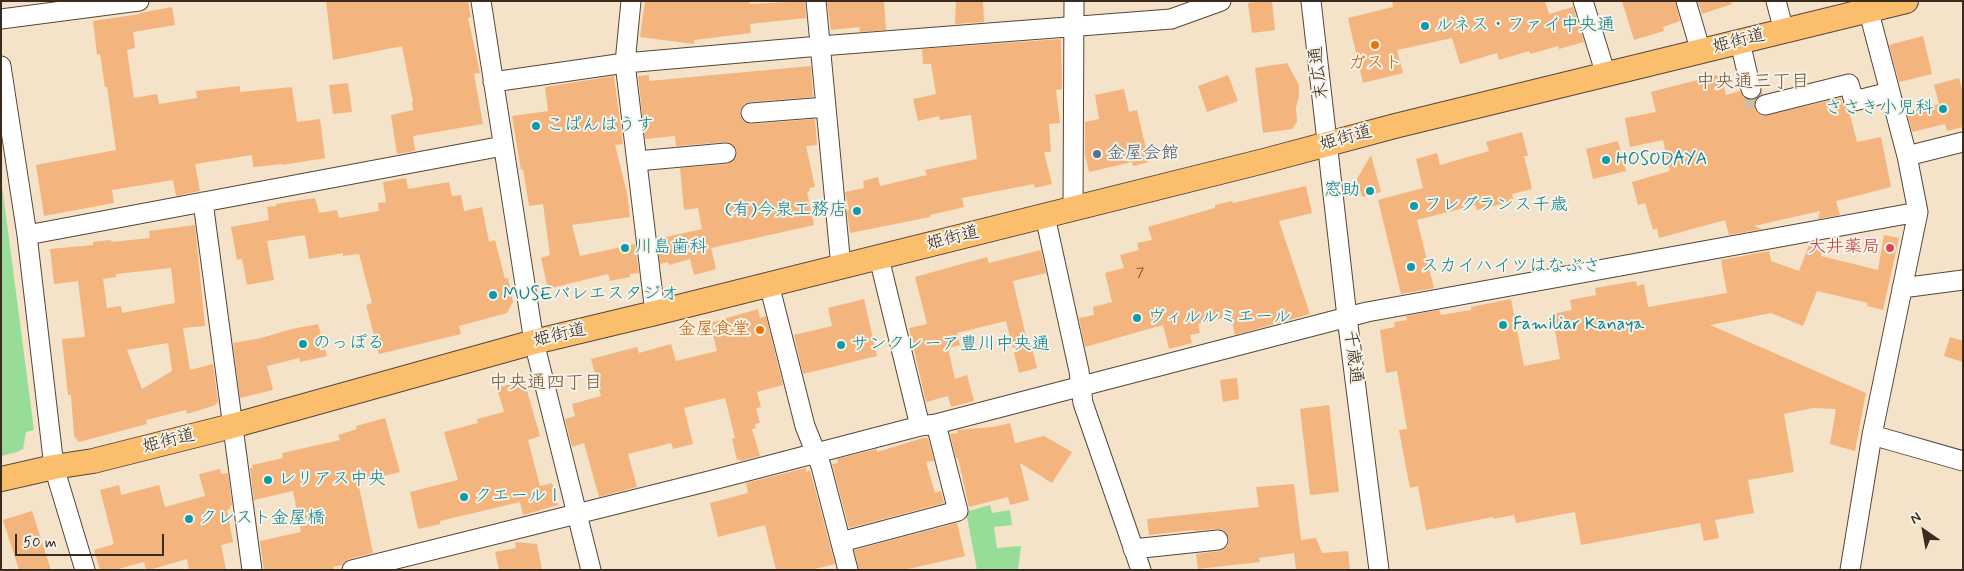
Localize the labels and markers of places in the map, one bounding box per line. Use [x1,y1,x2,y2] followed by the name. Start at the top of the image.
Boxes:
[1435,15,1615,37] place label: ルネス・ファイ中央通
[1419,20,1431,32] marker: ルネス・ファイ中央通
[1369,39,1381,51] marker: ガスト
[1348,53,1402,75] place label: ガスト
[1825,98,1933,120] place label: ささき小児科
[1937,103,1949,115] marker: ささき小児科
[546,115,654,137] place label: こぱんはうす
[530,120,542,132] marker: こぱんはうす
[1107,143,1179,165] place label: 金屋会館
[1091,148,1103,160] marker: 金屋会館
[1616,149,1707,171] place label: HOSODAYA
[1600,154,1612,166] marker: HOSODAYA
[1324,180,1360,202] place label: 窓助
[1364,185,1376,197] marker: 窓助
[1424,195,1568,217] place label: フレグランス千歳
[725,200,847,222] place label: (有)今泉工務店
[1408,200,1420,212] marker: フレグランス千歳
[851,205,863,217] marker: (有)今泉工務店
[635,237,707,259] place label: 川島歯科
[1808,237,1880,259] place label: 大井薬局
[619,242,631,254] marker: 川島歯科
[1884,242,1896,254] marker: 大井薬局
[1421,256,1601,278] place label: スカイハイツはなぶさ
[1405,261,1417,273] marker: スカイハイツはなぶさ
[503,284,678,306] place label: MUSEバレエスタジオ
[487,289,499,301] marker: MUSEバレエスタジオ
[1147,307,1291,329] place label: ヴィルルミエール
[1131,312,1143,324] marker: ヴィルルミエール
[1513,314,1644,336] place label: Familiar Kanaya
[678,319,750,341] place label: 金屋食堂
[1497,319,1509,331] marker: Familiar Kanaya
[754,324,766,336] marker: 金屋食堂
[313,333,385,355] place label: のっぽる
[851,334,1050,356] place label: サンクレーア豊川中央通
[297,338,309,350] marker: のっぽる
[835,339,847,351] marker: サンクレーア豊川中央通
[278,469,386,491] place label: レリアス中央
[262,474,274,486] marker: レリアス中央
[474,486,564,508] place label: クエールＩ
[458,491,470,503] marker: クエールＩ
[199,508,325,530] place label: クレスト金屋橋
[183,513,195,525] marker: クレスト金屋橋

